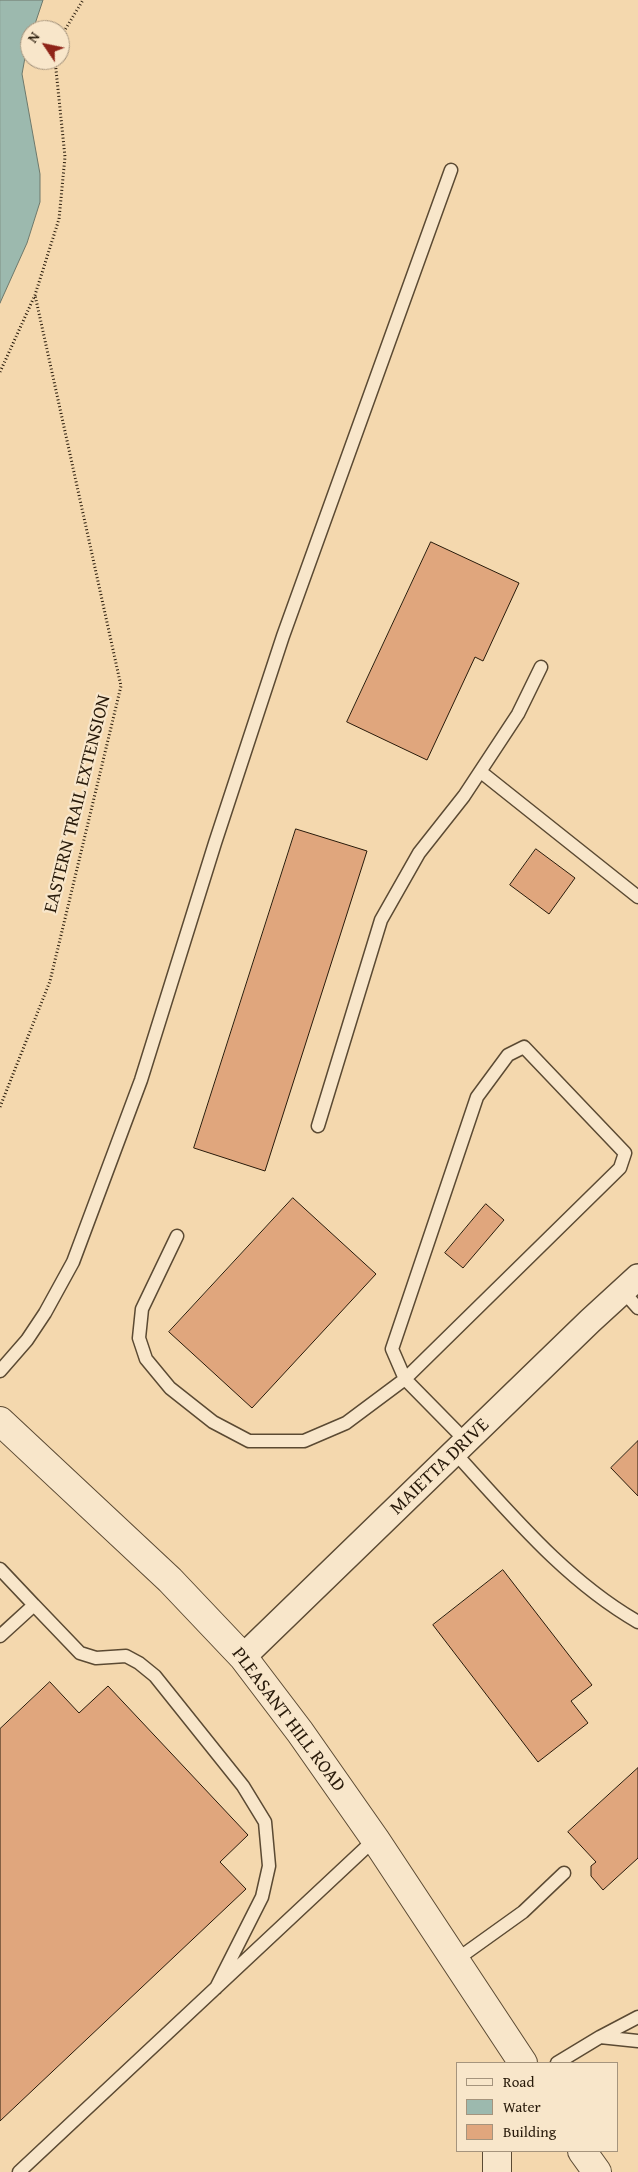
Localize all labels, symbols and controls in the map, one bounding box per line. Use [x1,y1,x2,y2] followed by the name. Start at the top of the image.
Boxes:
[20,20,70,70] north arrow
[22,28,44,47] text: N
[40,693,116,915] street label: EASTERN TRAIL EXTENSION
[386,1414,494,1520] street label: MAIETTA DRIVE
[226,1643,350,1797] street label: PLEASANT HILL ROAD
[456,2062,618,2152] legend
[503,2071,534,2092] text: Road
[503,2096,541,2117] text: Water
[503,2121,556,2142] text: Building

